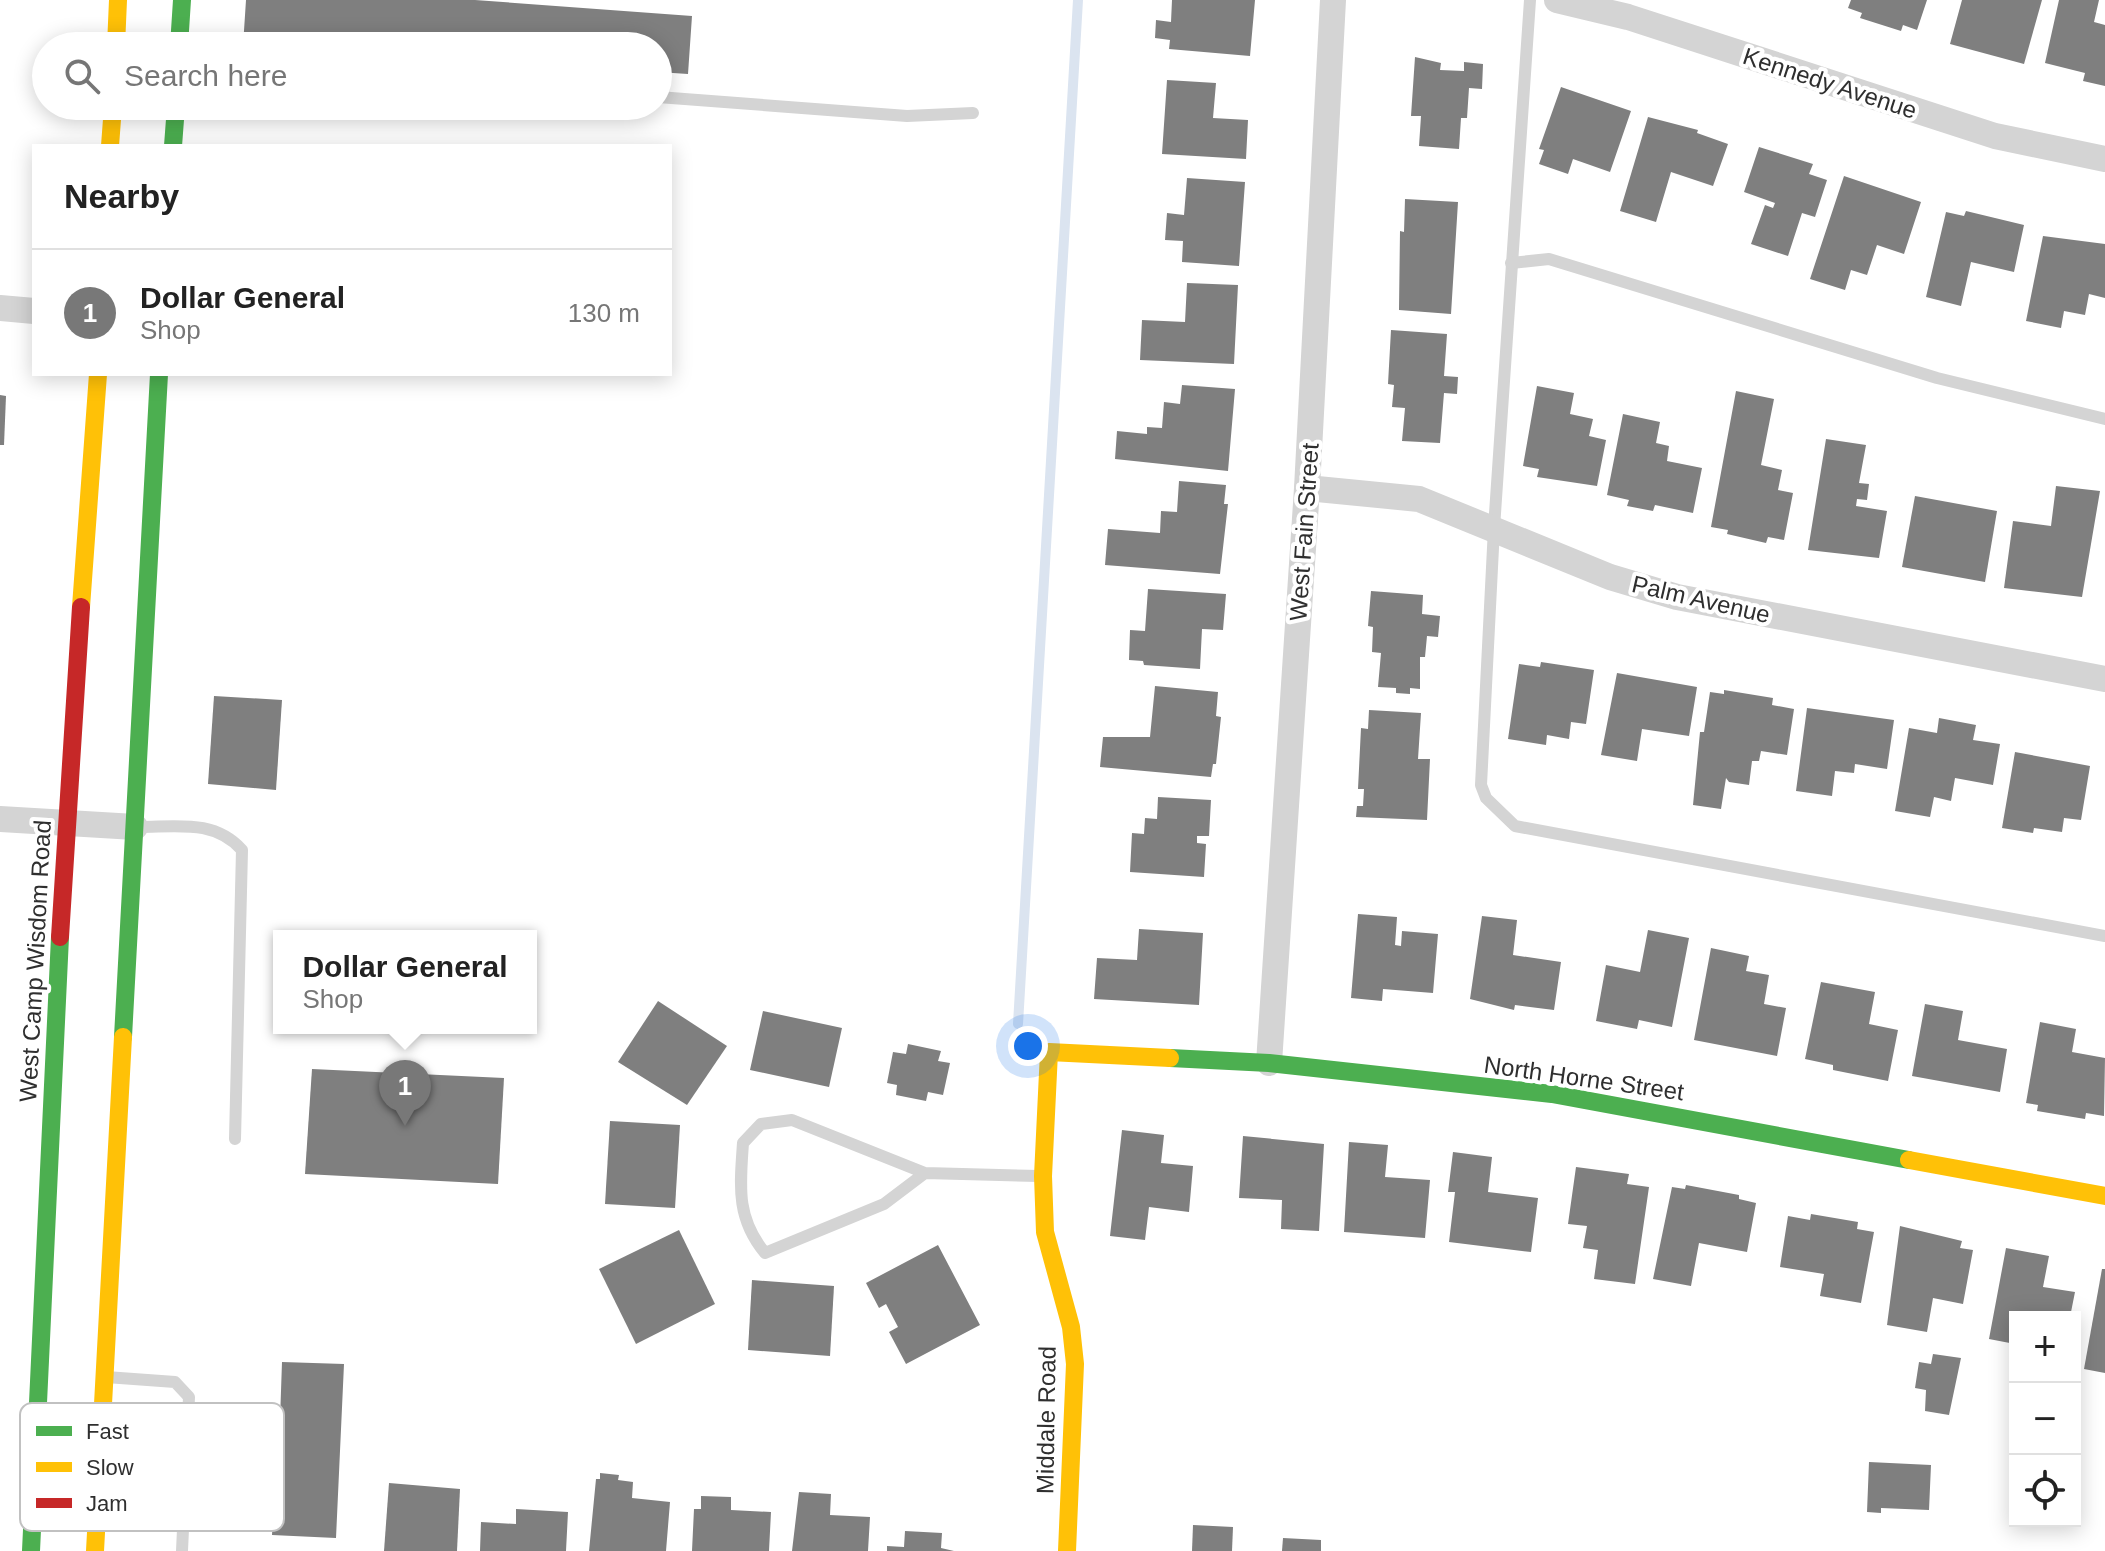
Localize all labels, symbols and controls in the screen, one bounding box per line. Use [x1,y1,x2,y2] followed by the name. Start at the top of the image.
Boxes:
[32,32,672,120] search box
[1740,42,1920,124] street label: Kennedy Avenue
[60,54,104,98] icon: search
[124,59,287,92] text: Search here
[64,177,179,215] text: Nearby
[140,281,345,314] text: Dollar General
[83,298,97,328] text: 1
[568,298,640,328] text: 130 m
[140,315,201,345] text: Shop
[1284,442,1324,622] street label: West Fain Street
[1629,570,1773,628] street label: Palm Avenue
[14,819,56,1103] street label: West Camp Wisdom Road
[273,930,537,1034] popup
[302,950,508,983] text: Dollar General
[302,984,363,1014] text: Shop
[1008,1026,1048,1066] your location
[1482,1051,1686,1105] street label: North Horne Street
[379,1060,431,1126] pin: 1
[2009,1311,2081,1527] map controls
[2009,1311,2081,1383] button: +
[1031,1346,1061,1494] street label: Middale Road
[2009,1383,2081,1455] button: −
[20,1403,284,1531] legend
[86,1419,129,1444] text: Fast
[86,1455,134,1480] text: Slow
[2009,1455,2081,1527] button: locate
[86,1491,128,1516] text: Jam

